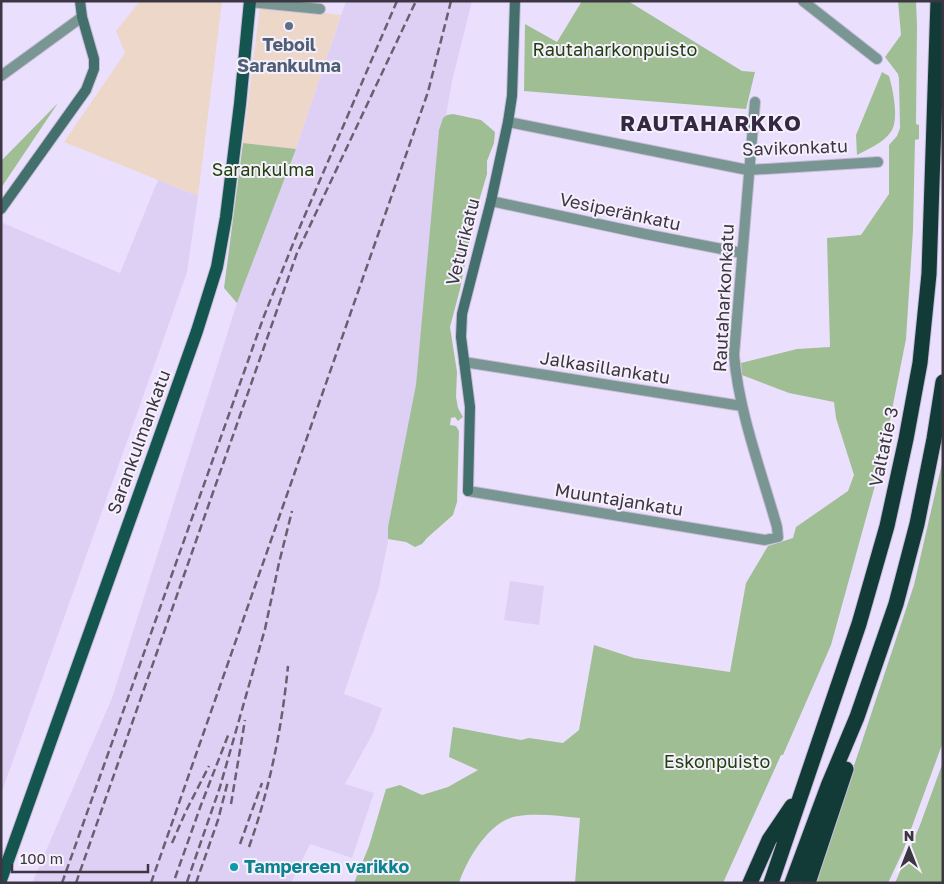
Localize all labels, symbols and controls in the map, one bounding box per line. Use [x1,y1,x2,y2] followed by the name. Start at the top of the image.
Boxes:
[283,20,295,32] marker: Teboil Sarankulma
[237,33,341,76] place label: Teboil Sarankulma
[533,38,697,60] park label: Rautaharkonpuisto
[620,109,802,136] district label: RAUTAHARKKO
[742,134,848,160] street label: Savikonkatu
[212,158,314,180] park label: Sarankulma
[558,187,683,235] street label: Vesiperänkatu
[441,196,484,288] street label: Veturikatu
[708,223,738,373] street label: Rautaharkonkatu
[539,346,672,388] street label: Jalkasillankatu
[102,367,174,517] street label: Sarankulmankatu
[864,405,902,489] street label: Valtatie 3
[553,478,685,520] street label: Muuntajankatu
[664,750,770,772] park label: Eskonpuisto
[884,824,934,874] north arrow
[904,827,914,844] text: N
[12,842,149,874] scale bar
[20,849,63,867] text: 100 m
[244,855,410,877] place label: Tampereen varikko
[228,861,240,873] marker: Tampereen varikko

